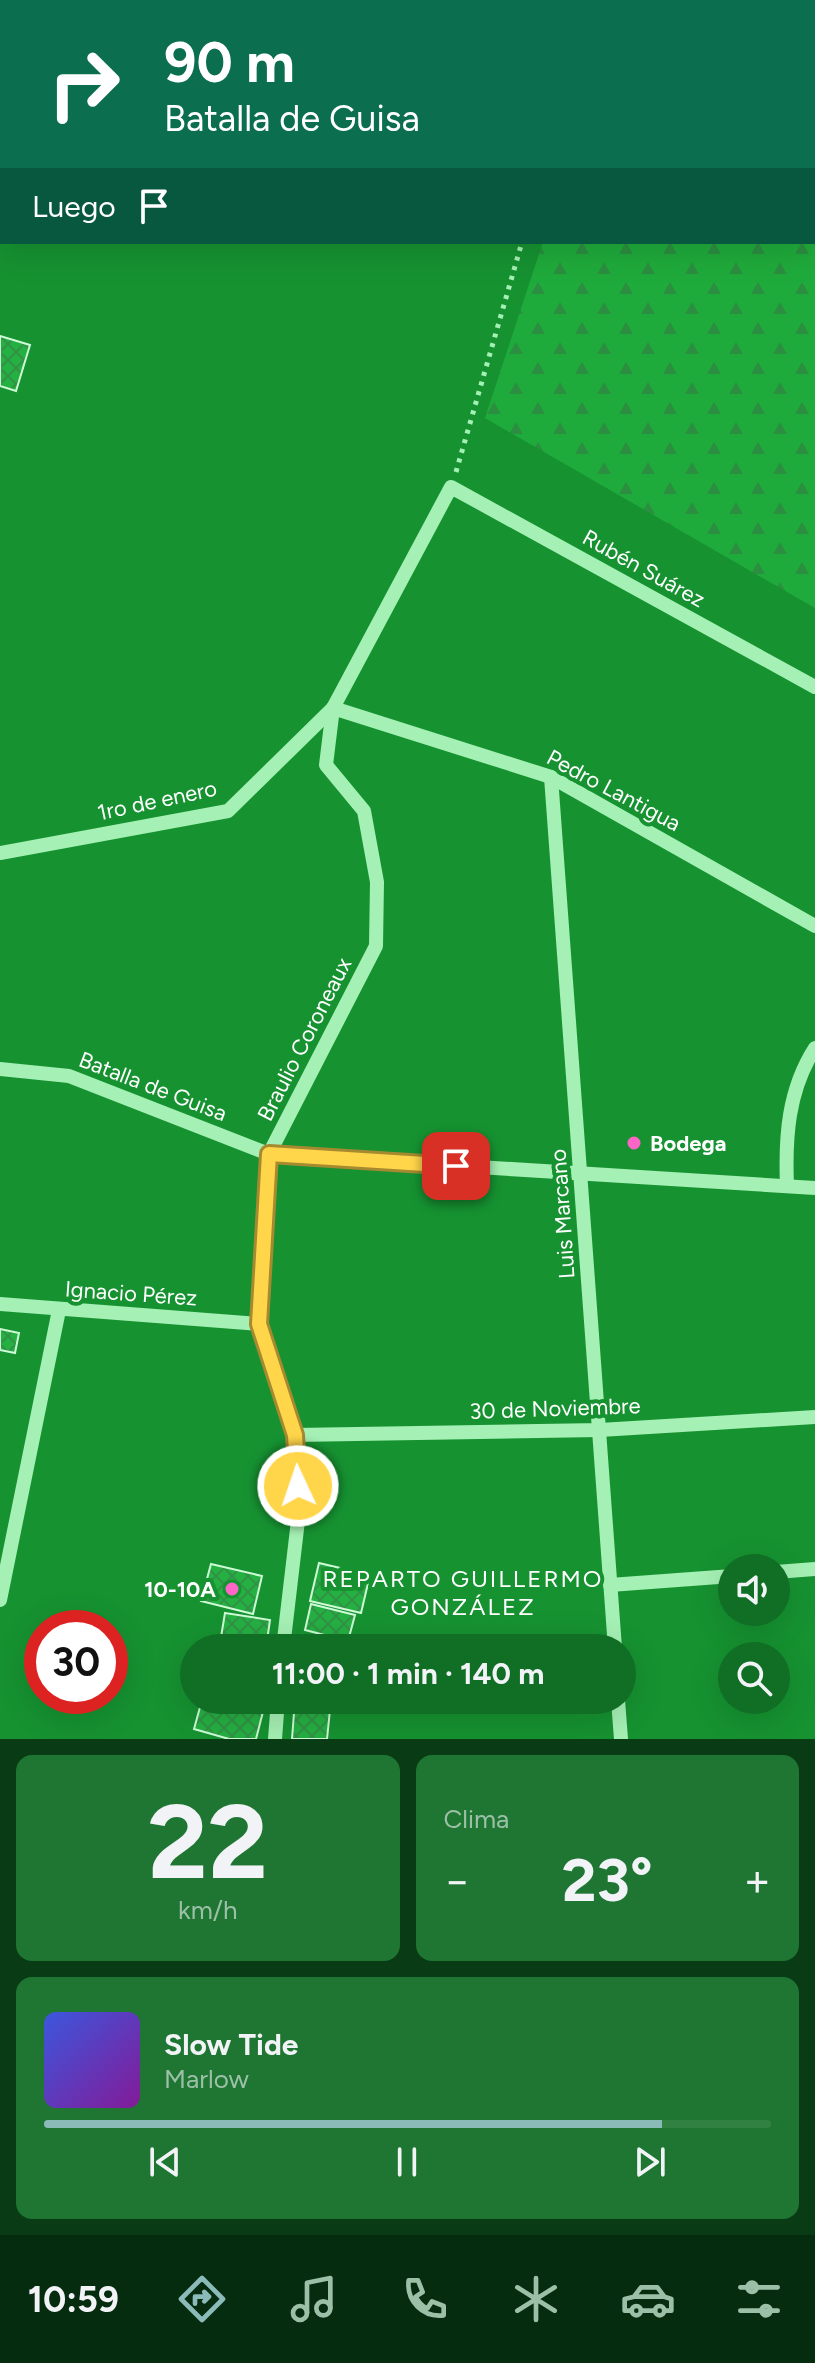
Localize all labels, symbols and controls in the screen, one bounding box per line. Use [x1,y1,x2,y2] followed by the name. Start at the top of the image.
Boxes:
[164,29,295,96] text: 90 m
[32,32,136,136] icon: right
[164,97,420,140] text: Batalla de Guisa
[132,184,176,228] icon: arrive
[32,188,116,225] text: Luego
[578,524,710,613] street label: Rubén Suárez
[542,744,685,837] street label: Pedro Lantigua
[95,775,219,826] street label: 1ro de enero
[252,953,357,1125] street label: Braulio Coroneaux
[75,1046,231,1127] street label: Batalla de Guisa
[650,1130,726,1157] place label: Bodega
[422,1132,490,1200] pin
[625,1134,643,1152] marker: Bodega
[434,1144,478,1188] icon: arrive
[544,1148,580,1280] street label: Luis Marcano
[64,1275,198,1312] street label: Ignacio Pérez
[469,1392,641,1425] street label: 30 de Noviembre
[256,1444,340,1528] position arrow
[718,1554,790,1714] map controls
[718,1554,790,1626] button: sound
[323,1564,603,1621] district label: REPARTO GUILLERMO GONZÁLEZ
[144,1576,216,1603] place label: 10-10A
[223,1580,241,1598] marker: 10-10A
[24,1610,128,1714] speed limit sign: 30
[718,1642,790,1714] button: search
[272,1655,544,1692] text: 11:00 · 1 min · 140 m
[148,1779,268,1904] text: 22
[444,1803,509,1835] text: Clima
[562,1844,653,1916] text: 23°
[444,1854,471,1907] text: −
[744,1854,771,1907] text: +
[178,1894,237,1926] text: km/h
[164,2026,298,2063] text: Slow Tide
[164,2063,249,2095] text: Marlow
[143,2140,187,2184] icon: previous
[385,2140,429,2184] icon: pause
[628,2140,672,2184] icon: next
[174,2271,230,2327] icon: directions
[286,2271,342,2327] icon: music
[397,2271,453,2327] icon: phone
[508,2271,564,2327] icon: climate
[620,2271,676,2327] icon: car
[731,2271,787,2327] icon: filters
[28,2278,119,2321] text: 10:59

